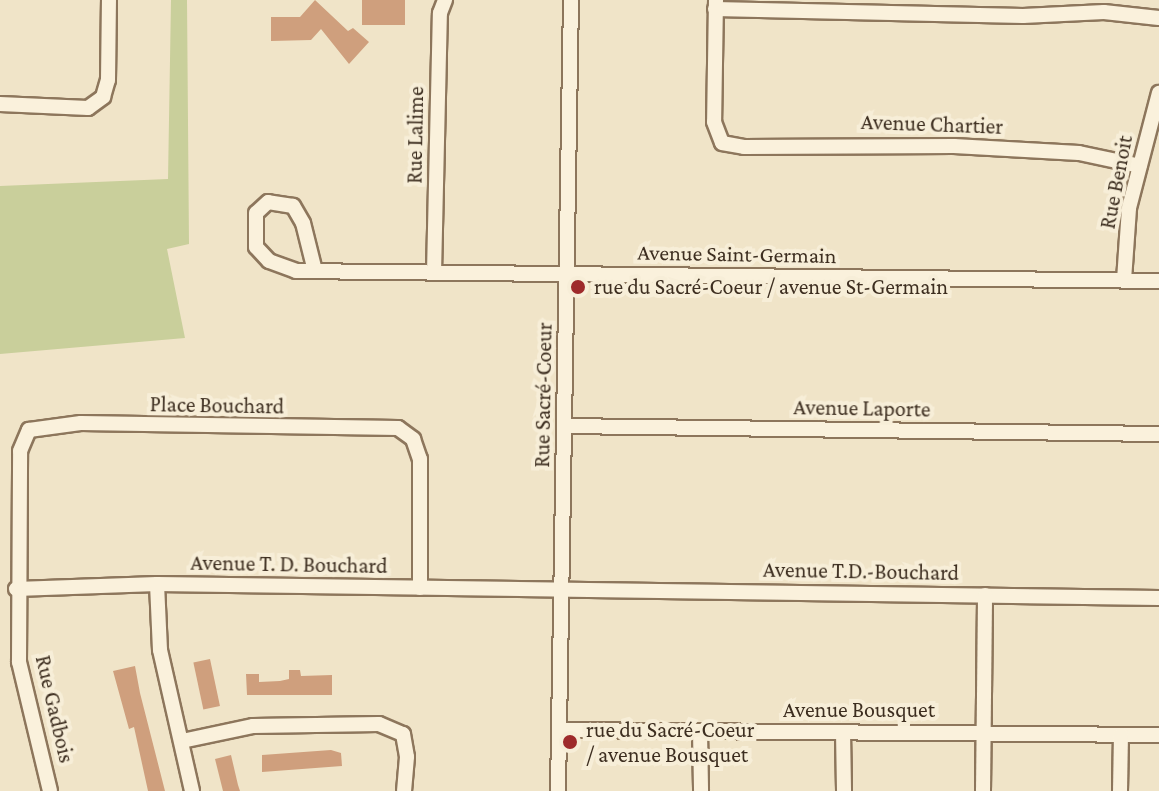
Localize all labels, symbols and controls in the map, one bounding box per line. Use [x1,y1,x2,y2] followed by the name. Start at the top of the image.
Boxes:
[401,86,429,184] street label: Rue Lalime
[860,108,1004,140] street label: Avenue Chartier
[1094,133,1138,231] street label: Rue Benoit
[637,239,837,269] street label: Avenue Saint-Germain
[594,274,948,300] place label: rue du Sacré-Coeur / avenue St-Germain
[569,278,587,296] marker: rue du Sacré-Coeur / avenue St-Germain
[529,322,557,468] street label: Rue Sacré-Coeur
[150,391,284,419] street label: Place Bouchard
[793,394,931,422] street label: Avenue Laporte
[190,549,388,579] street label: Avenue T. D. Bouchard
[763,556,959,586] street label: Avenue T.D.-Bouchard
[30,653,80,765] street label: Rue Gadbois
[783,697,935,723] street label: Avenue Bousquet
[586,716,755,768] place label: rue du Sacré-Coeur / avenue Bousquet
[561,733,579,751] marker: rue du Sacré-Coeur / avenue Bousquet

